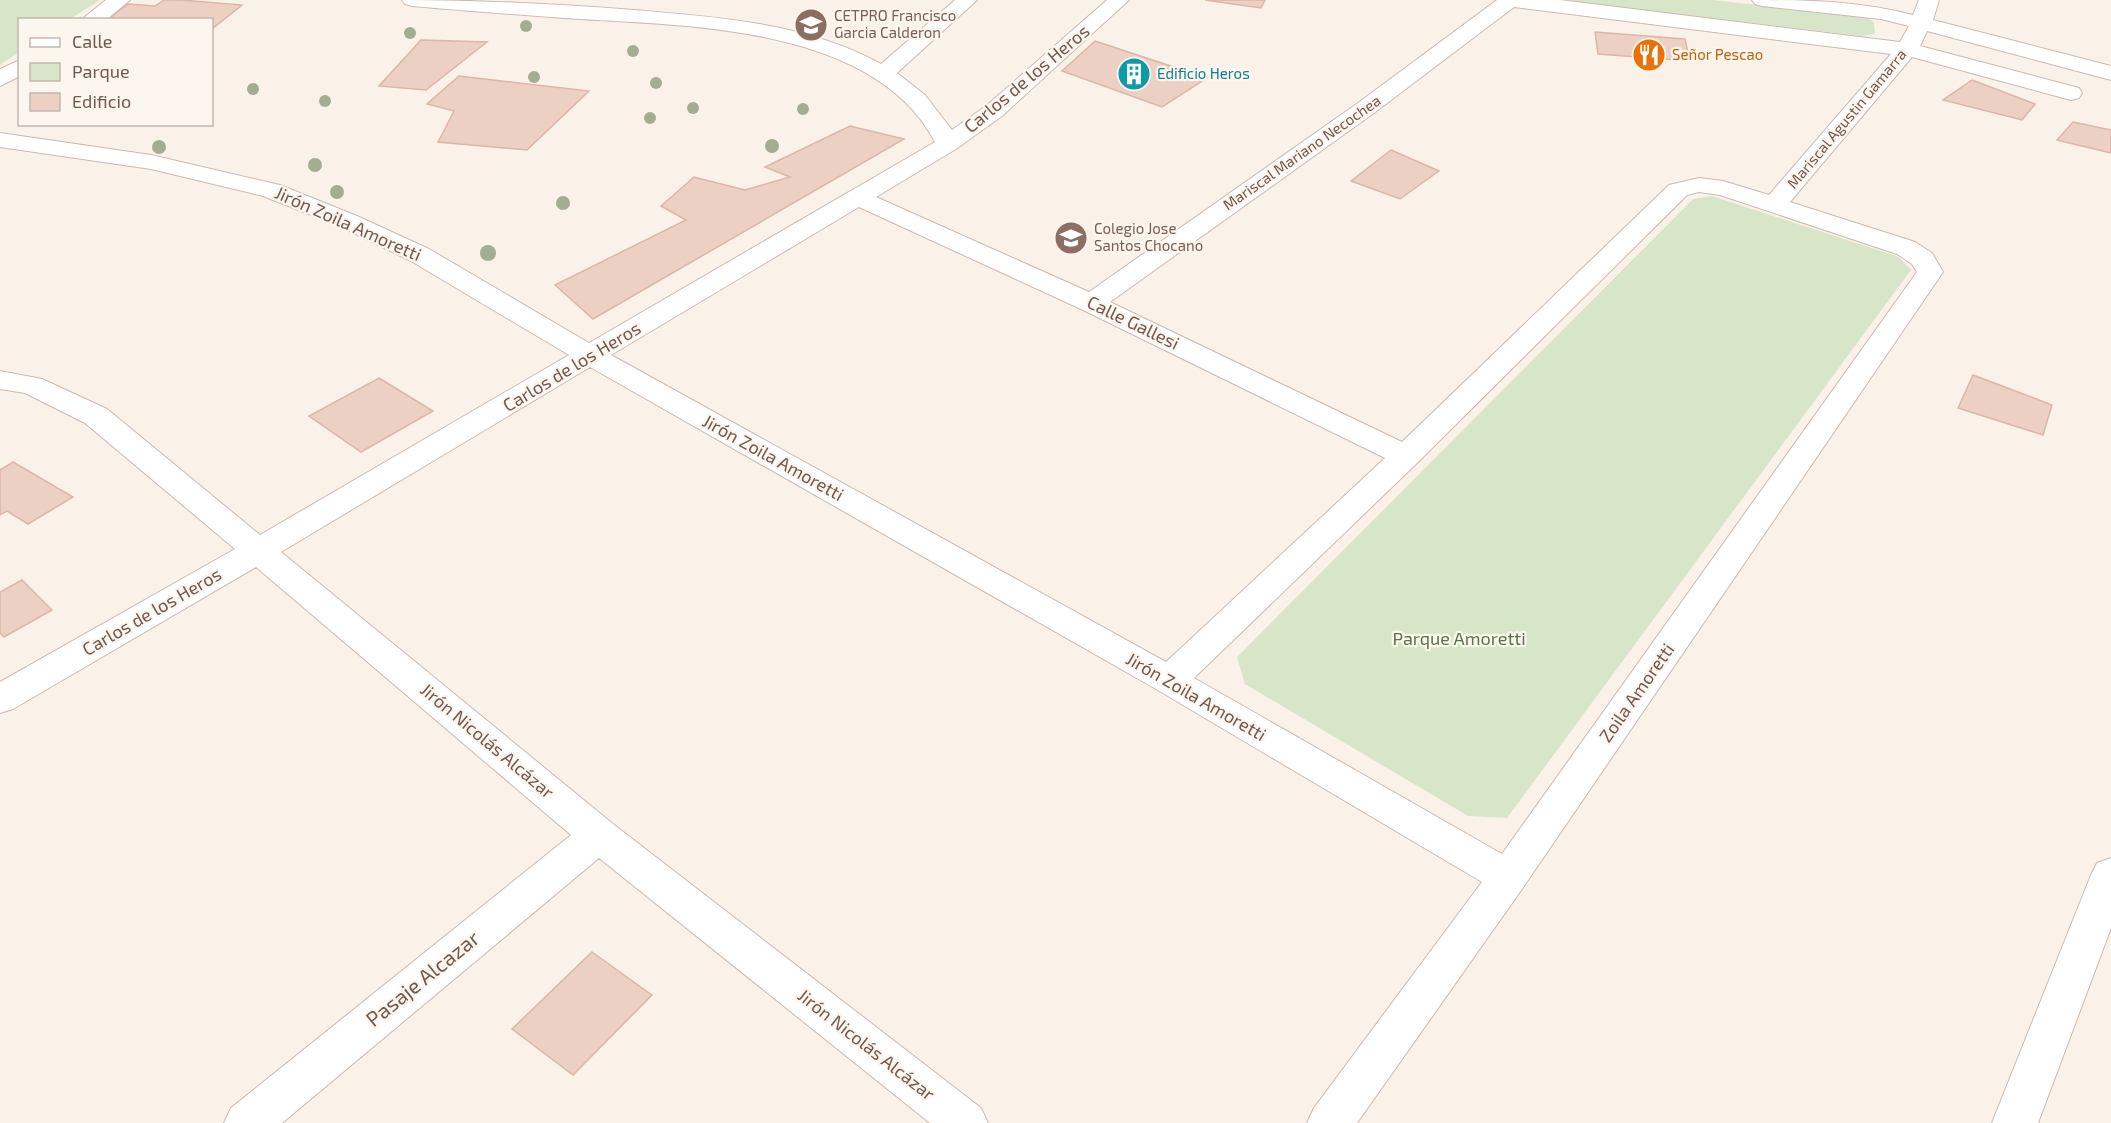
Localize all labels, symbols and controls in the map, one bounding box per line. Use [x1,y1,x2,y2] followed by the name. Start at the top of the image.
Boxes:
[834,6,956,41] place label: CETPRO Francisco Garcia Calderon
[793,7,829,43] school or university icon: CETPRO Francisco Garcia Calderon
[18,18,213,126] legend
[959,19,1094,137] street label: Carlos de los Heros
[72,30,113,52] text: Calle
[1631,37,1667,73] restaurant icon: Señor Pescao
[1672,45,1763,63] place label: Señor Pescao
[1783,45,1910,192] street label: Mariscal Agustin Gamarra
[1116,56,1152,92] building icon: Edificio Heros
[72,60,130,82] text: Parque
[1157,64,1250,82] place label: Edificio Heros
[72,90,131,112] text: Edificio
[1219,91,1384,214] street label: Mariscal Mariano Necochea
[272,181,425,265] street label: Jirón Zoila Amoretti
[1094,219,1203,254] place label: Colegio Jose Santos Chocano
[1053,220,1089,256] school or university icon: Colegio Jose Santos Chocano
[1084,290,1183,354] street label: Calle Gallesi
[499,316,644,416] street label: Carlos de los Heros
[699,409,848,505] street label: Jirón Zoila Amoretti
[78,562,225,660] street label: Carlos de los Heros
[1392,627,1526,649] park label: Parque Amoretti
[1594,639,1678,746] street label: Zoila Amoretti
[1123,647,1270,745] street label: Jirón Zoila Amoretti
[416,678,559,803] street label: Jirón Nicolás Alcázar
[360,924,485,1032] street label: Pasaje Alcazar
[794,984,939,1105] street label: Jirón Nicolás Alcázar

